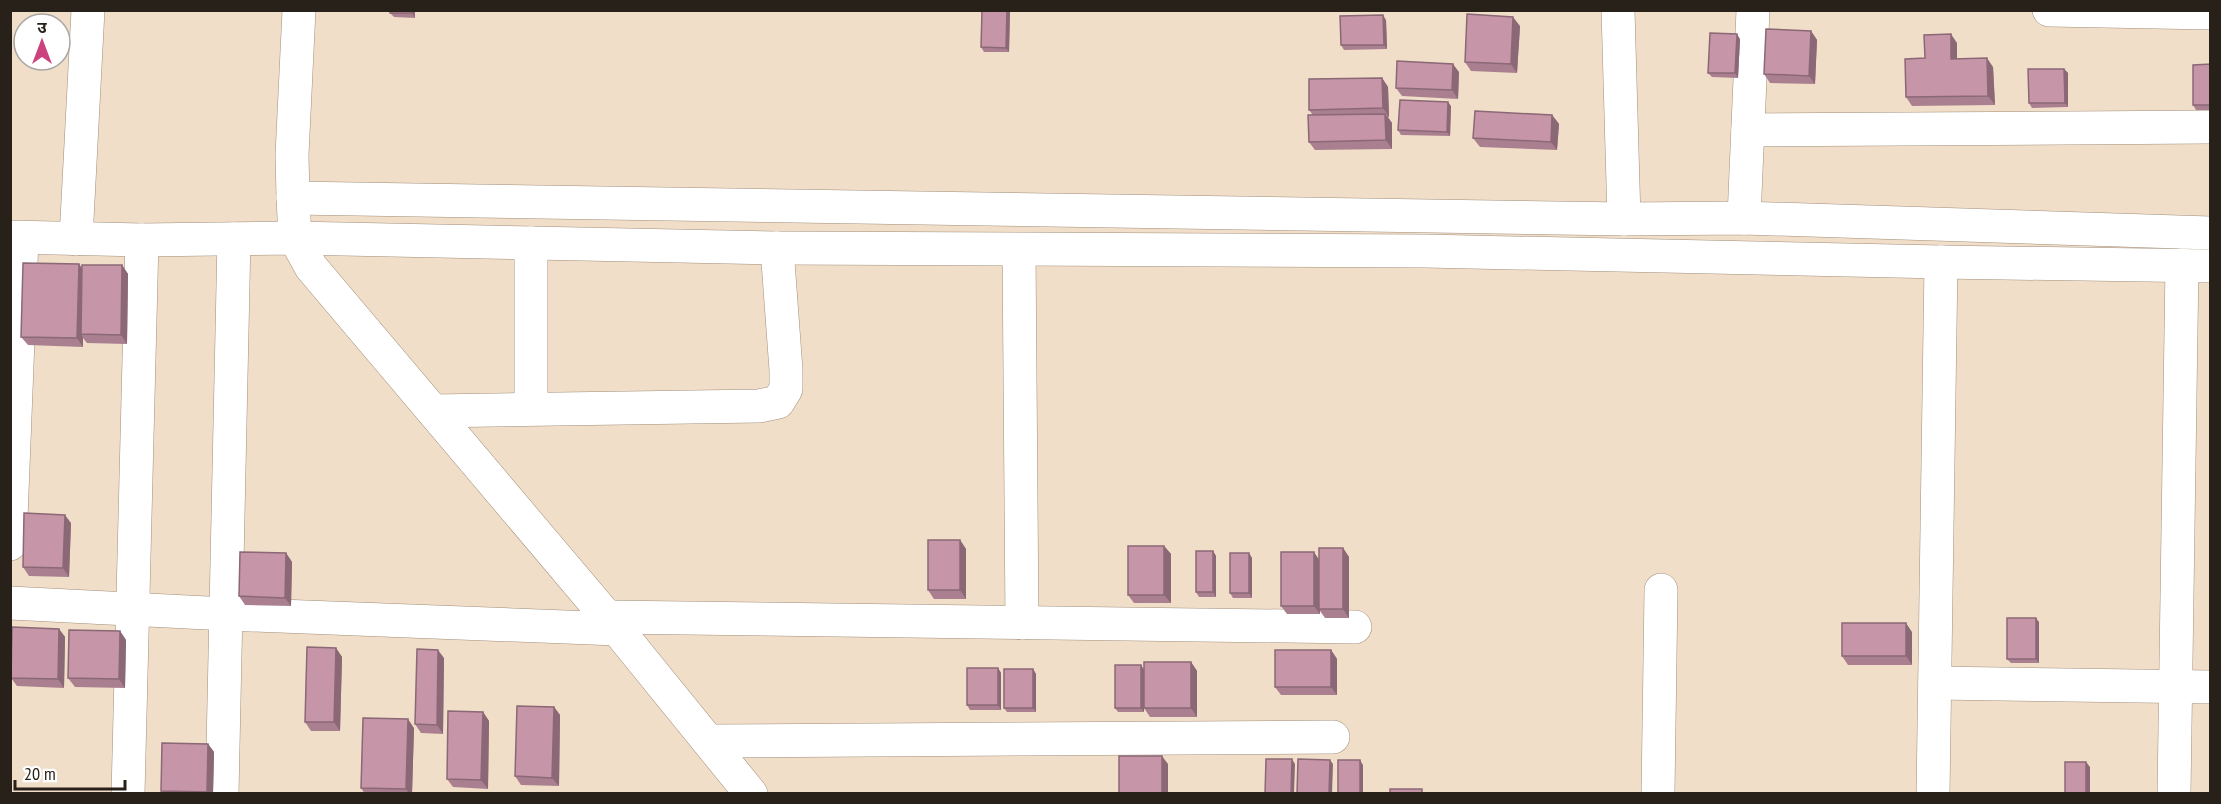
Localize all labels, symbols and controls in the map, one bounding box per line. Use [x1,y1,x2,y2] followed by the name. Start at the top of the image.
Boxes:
[12,12,72,72] north arrow
[37,17,47,37] text: उ
[15,753,124,791] scale bar
[24,762,56,785] text: 20 m

